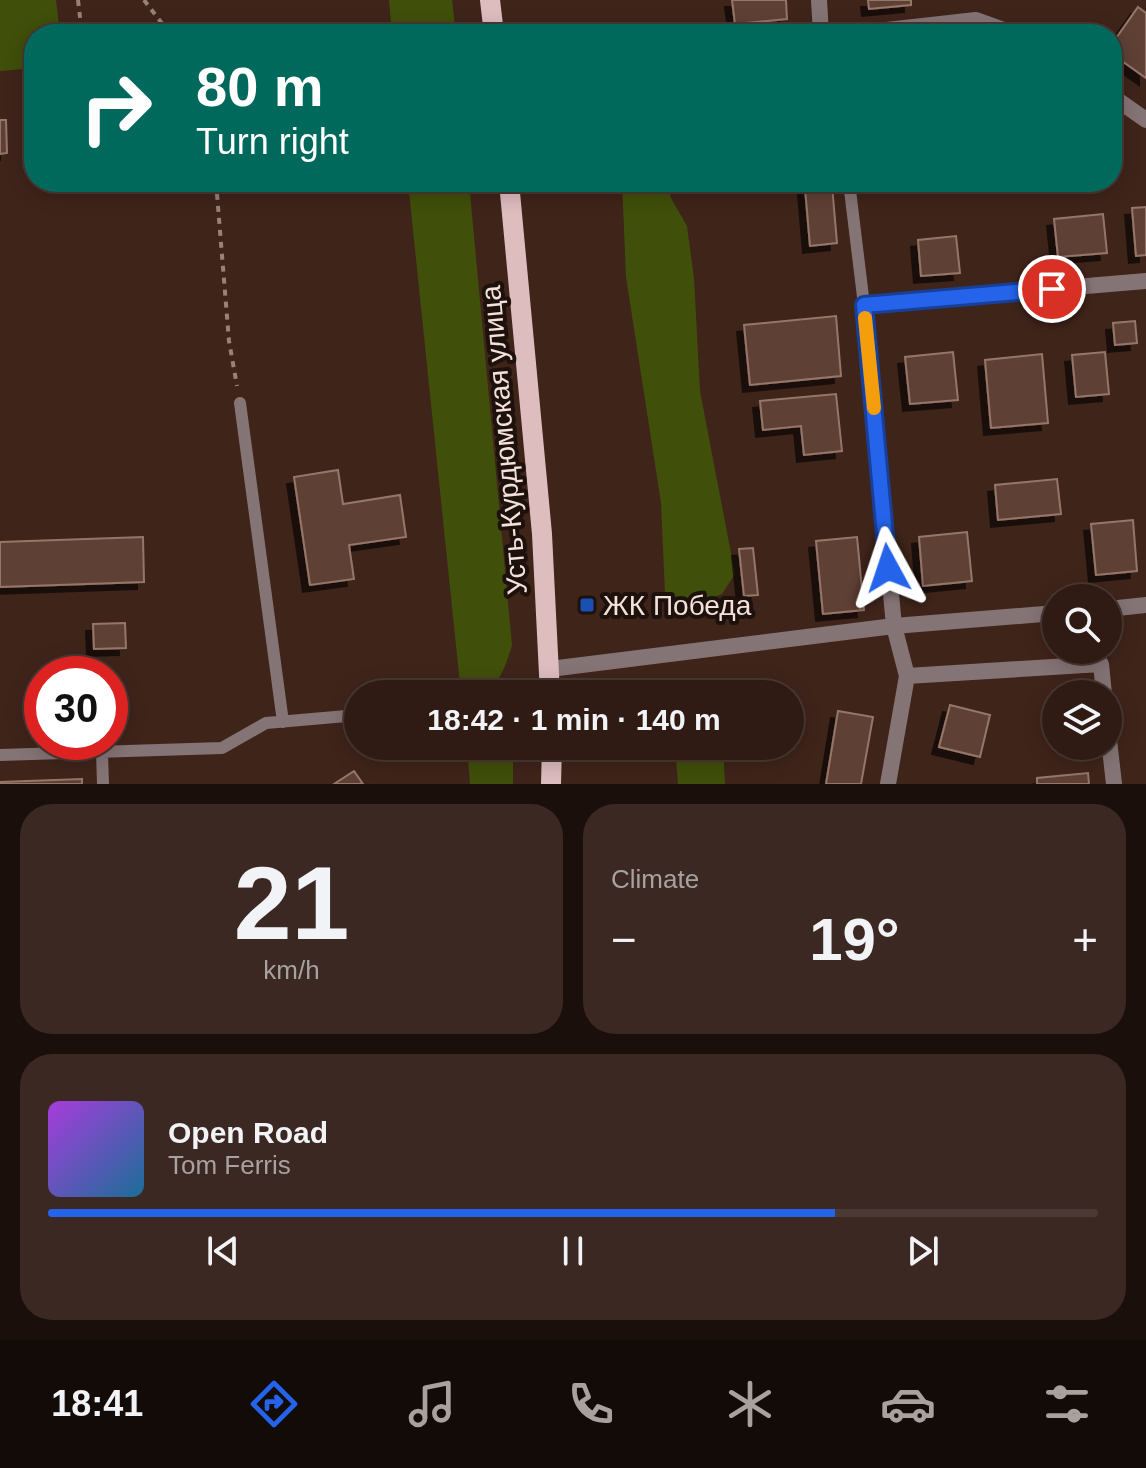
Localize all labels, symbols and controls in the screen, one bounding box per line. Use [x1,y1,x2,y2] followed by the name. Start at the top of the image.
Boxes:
[196,55,324,118] text: 80 m
[64,56,168,160] icon: right
[196,121,349,162] text: Turn right
[1018,255,1086,323] pin
[1030,267,1074,311] icon: arrive
[475,284,533,596] street label: Усть-Курдюмская улица
[846,526,930,610] position arrow
[1042,584,1122,760] map controls
[1042,584,1122,664] button: search
[603,590,752,621] place label: ЖК Победа
[578,596,596,614] marker: ЖК Победа
[24,656,128,760] speed limit sign: 30
[1042,680,1122,760] button: layers
[427,703,721,736] text: 18:42 · 1 min · 140 m
[234,845,349,961] text: 21
[611,864,699,894] text: Climate
[809,906,900,973] text: 19°
[611,915,637,964] text: −
[1072,915,1098,964] text: +
[263,955,320,985] text: km/h
[168,1116,328,1149] text: Open Road
[168,1150,291,1180] text: Tom Ferris
[201,1229,245,1273] icon: previous
[551,1229,595,1273] icon: pause
[901,1229,945,1273] icon: next
[246,1376,302,1432] icon: directions
[404,1376,460,1432] icon: music
[563,1376,619,1432] icon: phone
[722,1376,778,1432] icon: climate
[880,1376,936,1432] icon: car
[1039,1376,1095,1432] icon: filters
[51,1383,143,1424] text: 18:41

